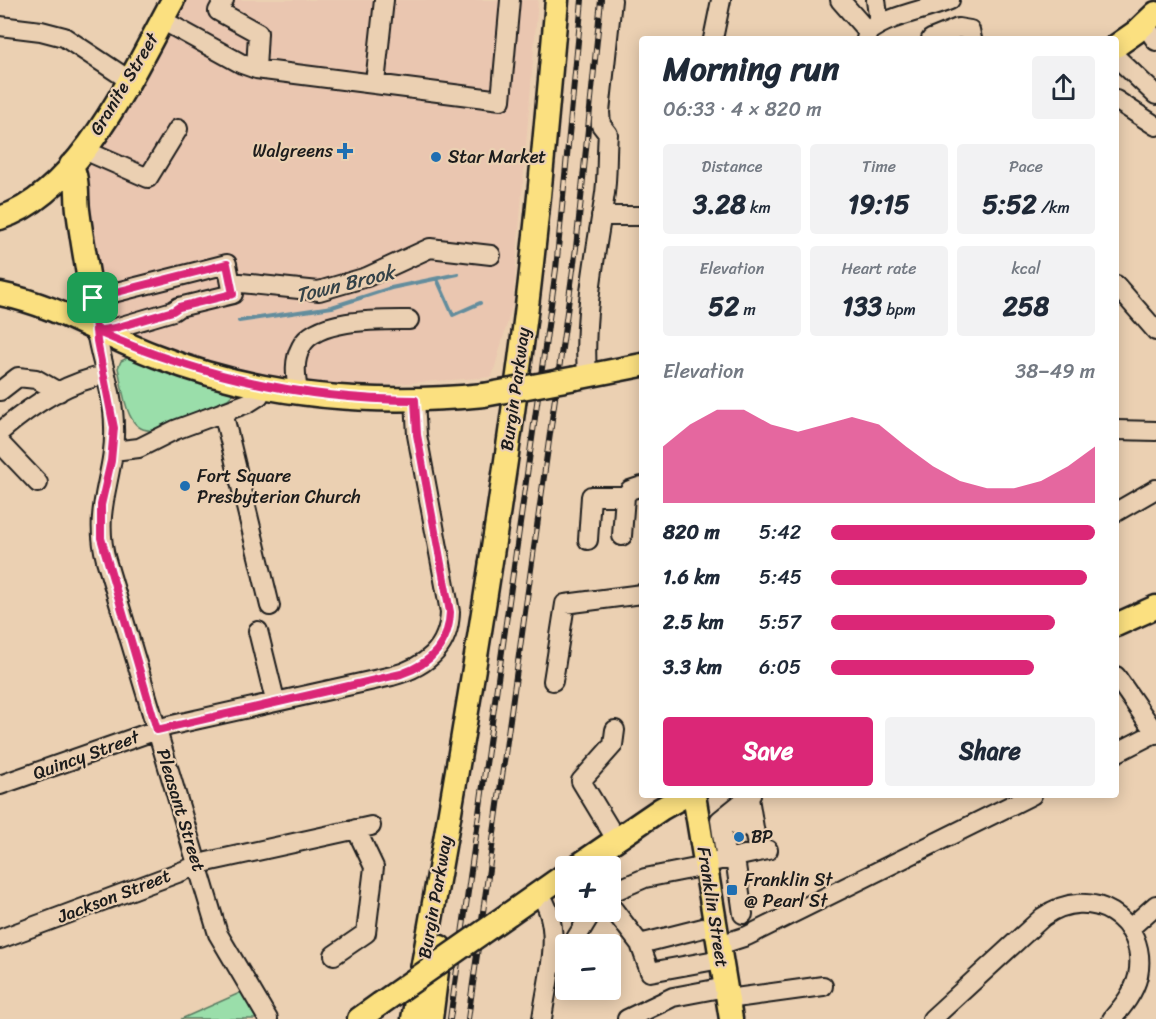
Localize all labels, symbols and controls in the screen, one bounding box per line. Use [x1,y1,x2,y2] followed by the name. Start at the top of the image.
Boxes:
[81,26,168,142] street label: Granite Street
[663,40,839,98] text: Morning run
[1032,56,1095,119] button: share
[663,92,822,127] text: 06:33 · 4 × 820 m
[253,135,334,167] place label: Walgreens
[448,141,546,173] place label: Star Market
[338,144,352,158] marker: Walgreens
[429,150,443,164] marker: Star Market
[702,152,762,181] text: Distance
[862,152,896,181] text: Time
[1009,152,1043,181] text: Pace
[693,181,746,227] text: 3.28
[848,181,910,227] text: 19:15
[982,181,1037,227] text: 5:52
[746,193,771,222] text: km
[1037,193,1070,222] text: /km
[292,254,401,313] water label: Town Brook
[700,254,764,283] text: Elevation
[841,254,917,283] text: Heart rate
[1011,254,1041,283] text: kcal
[67,272,118,323] pin
[76,281,109,314] icon: arrive
[708,283,739,329] text: 52
[842,283,882,329] text: 133
[1003,283,1049,329] text: 258
[739,295,756,324] text: m
[882,295,916,324] text: bpm
[490,324,540,453] street label: Burgin Parkway
[663,354,744,389] text: Elevation
[1015,354,1095,389] text: 38–49 m
[197,460,361,513] place label: Fort Square Presbyterian Church
[178,479,192,493] marker: Fort Square Presbyterian Church
[663,515,720,550] text: 820 m
[759,515,801,550] text: 5:42
[663,560,720,595] text: 1.6 km
[759,560,802,595] text: 5:45
[663,605,724,640] text: 2.5 km
[759,605,801,640] text: 5:57
[663,650,722,685] text: 3.3 km
[759,650,801,685] text: 6:05
[663,717,873,786] button: Save
[885,717,1095,786] button: Share
[28,721,144,789] street label: Quincy Street
[147,745,215,875] street label: Pleasant Street
[751,821,773,853] place label: BP
[732,830,746,844] marker: BP
[408,832,462,961] street label: Burgin Parkway
[688,844,738,970] street label: Franklin Street
[555,856,621,1000] map controls
[555,856,621,922] button: +
[52,860,176,933] street label: Jackson Street
[744,864,833,917] place label: Franklin St @ Pearl St
[725,883,739,897] marker: Franklin St @ Pearl St
[555,934,621,1000] button: −

